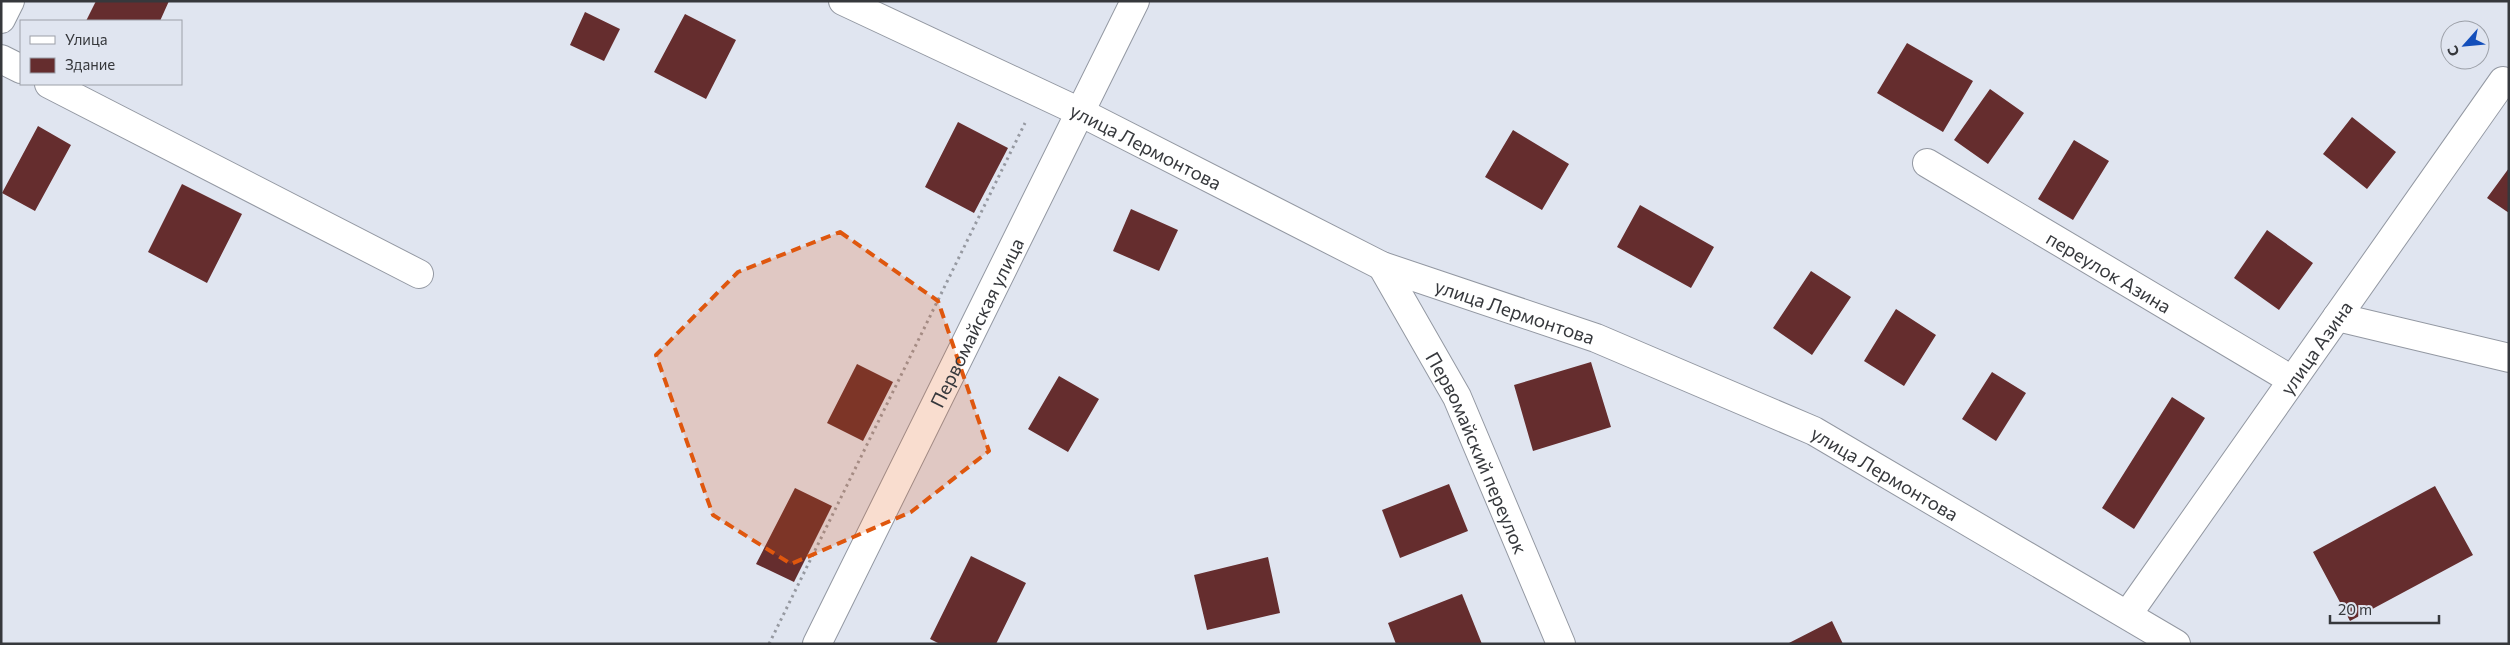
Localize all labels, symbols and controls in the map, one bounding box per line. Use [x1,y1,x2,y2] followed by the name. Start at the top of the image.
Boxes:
[20,20,182,85] legend
[2440,20,2490,70] north arrow
[65,30,107,48] text: Улица
[2443,43,2463,59] text: С
[65,55,115,73] text: Здание
[1067,98,1226,194] street label: улица Лермонтова
[2043,225,2176,317] street label: переулок Азина
[925,234,1028,411] street label: Первомайская улица
[1432,273,1598,348] street label: улица Лермонтова
[2275,296,2357,399] street label: улица Азина
[1422,347,1533,557] street label: Первомайский переулок
[1807,421,1963,525] street label: улица Лермонтова
[2330,592,2439,624] scale bar
[2338,600,2372,618] text: 20 m

